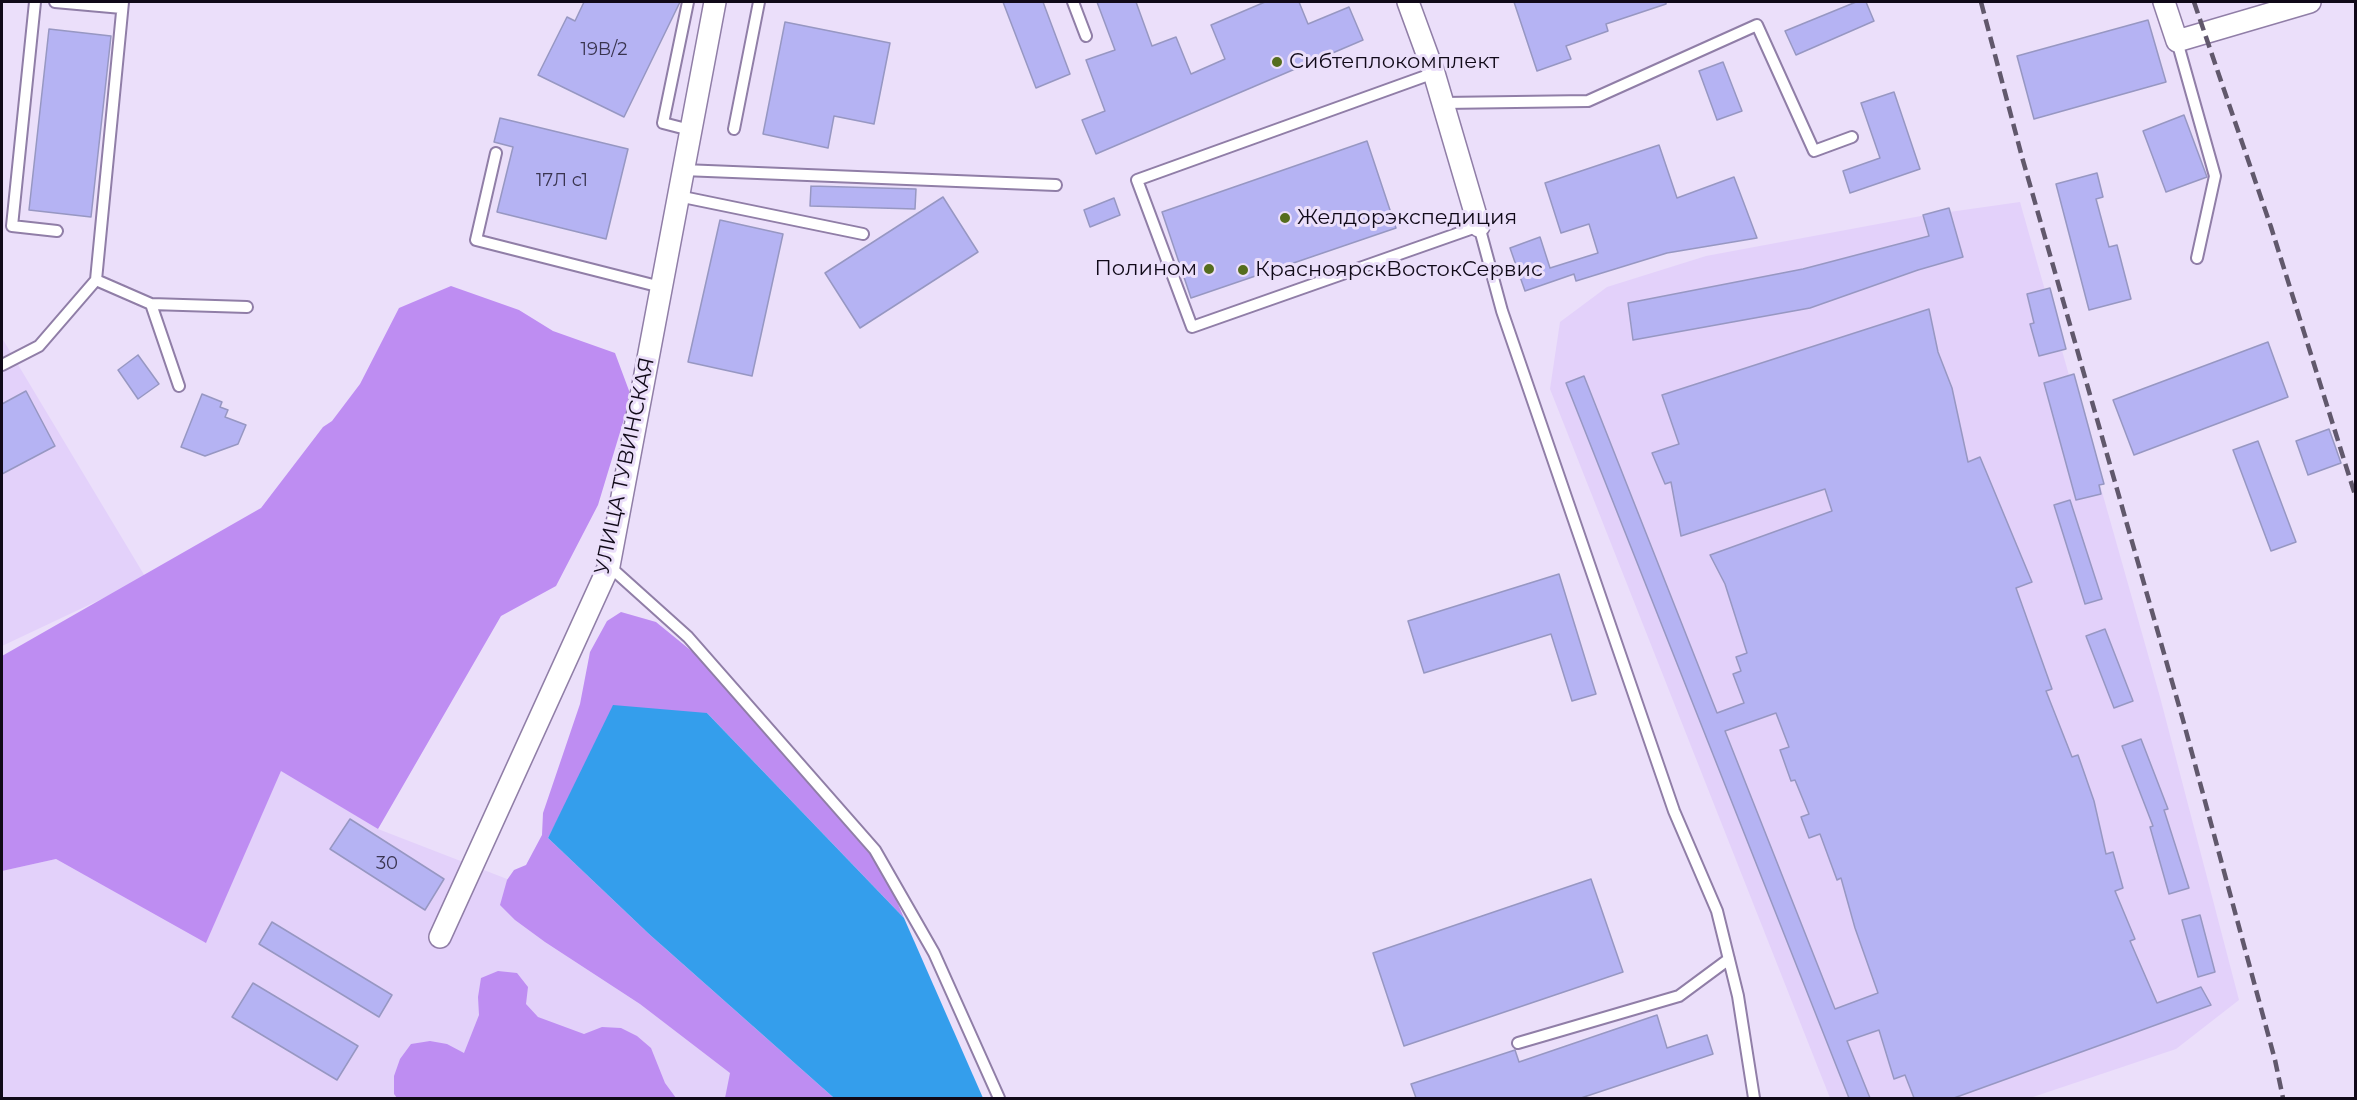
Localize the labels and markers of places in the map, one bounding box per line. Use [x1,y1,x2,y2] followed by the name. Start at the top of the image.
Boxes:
[1289,49,1499,75] place label: Сибтеплокомплект
[1270,55,1284,69] marker: Сибтеплокомплект
[1297,205,1517,231] place label: Желдорэкспедиция
[1278,211,1292,225] marker: Желдорэкспедиция
[1095,256,1197,282] place label: Полином
[1255,257,1543,283] place label: КрасноярскВостокСервис
[1202,262,1216,276] marker: Полином
[1236,263,1250,277] marker: КрасноярскВостокСервис

